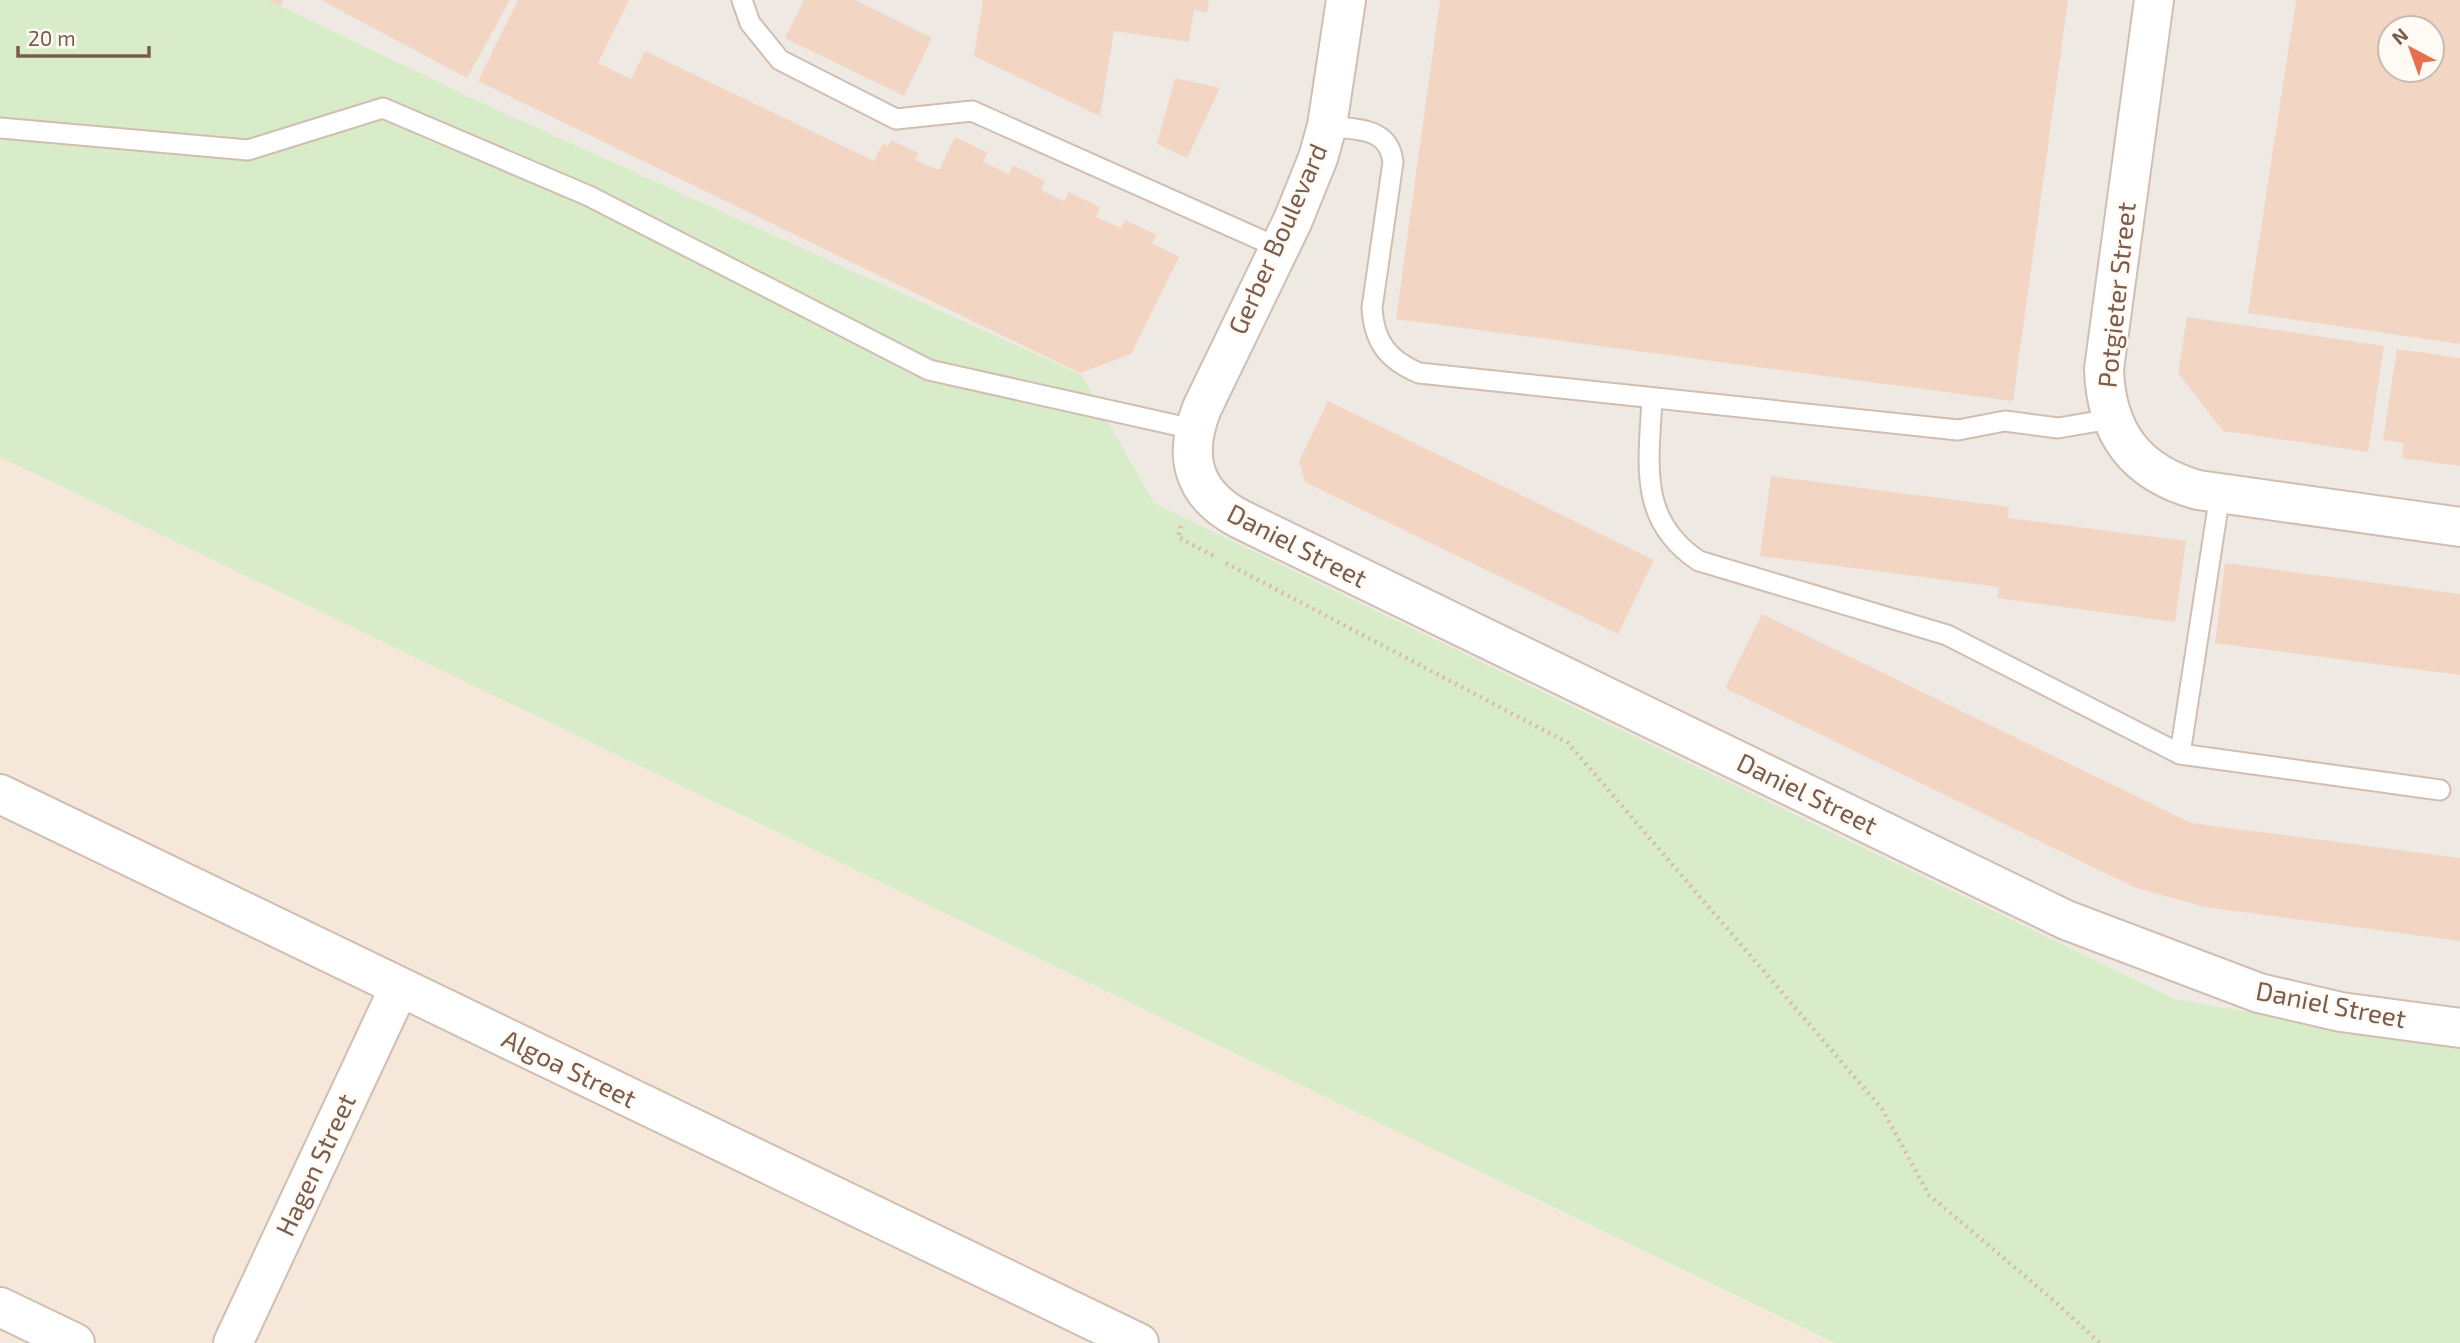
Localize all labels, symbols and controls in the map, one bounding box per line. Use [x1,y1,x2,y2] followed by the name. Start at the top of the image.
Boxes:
[18,14,149,58] scale bar
[2376,14,2446,84] north arrow
[2387,23,2412,49] text: N
[28,25,76,50] text: 20 m
[1221,138,1333,339] street label: Gerber Boulevard
[2090,200,2141,389] street label: Potgieter Street
[1223,496,1373,593] street label: Daniel Street
[1732,745,1883,840] street label: Daniel Street
[2254,974,2409,1033] street label: Daniel Street
[498,1022,642,1113] street label: Algoa Street
[268,1088,361,1240] street label: Hagen Street

